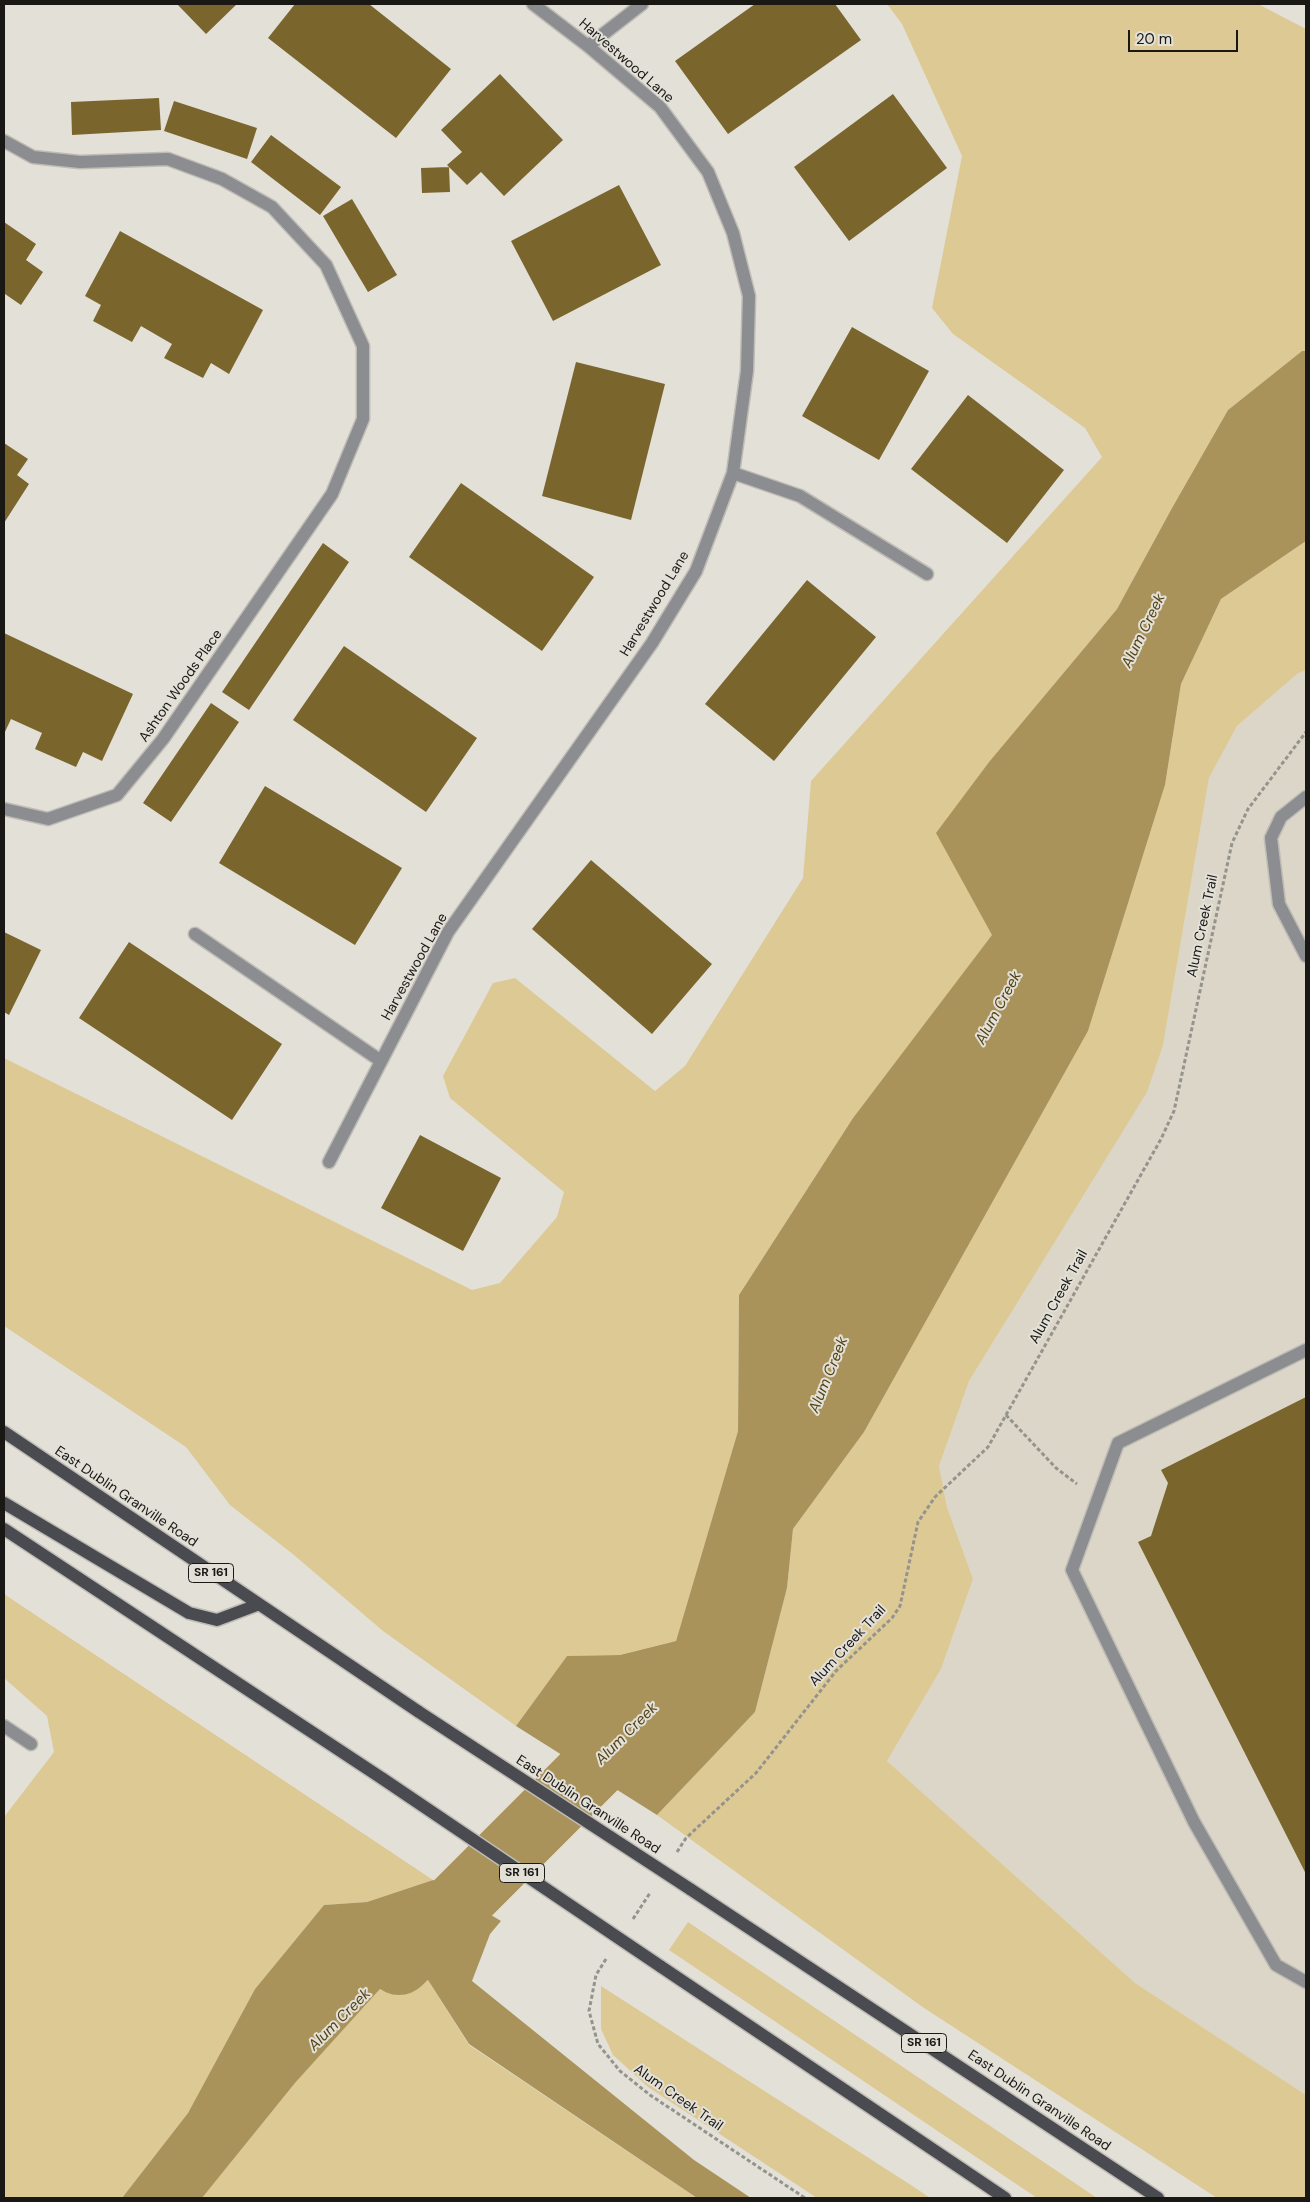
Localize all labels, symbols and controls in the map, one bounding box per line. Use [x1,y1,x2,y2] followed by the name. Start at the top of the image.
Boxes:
[575,15,677,107] street label: Harvestwood Lane
[1130,20,1240,52] scale bar
[1136,29,1172,49] text: 20 m
[617,548,693,660] street label: Harvestwood Lane
[1118,591,1170,671] water label: Alum Creek
[136,626,226,746] street label: Ashton Woods Place
[1184,873,1222,979] street label: Alum Creek Trail
[379,910,451,1024] street label: Harvestwood Lane
[972,968,1026,1048] water label: Alum Creek
[1026,1247,1092,1347] street label: Alum Creek Trail
[806,1334,852,1416] water label: Alum Creek
[51,1443,201,1551] street label: East Dublin Granville Road
[188,1564,234,1582] road number: SR 161
[806,1602,890,1690] street label: Alum Creek Trail
[592,1699,662,1769] water label: Alum Creek
[513,1752,663,1858] street label: East Dublin Granville Road
[500,1864,544,1882] road number: SR 161
[305,1985,375,2055] water label: Alum Creek
[902,2034,946,2052] road number: SR 161
[964,2047,1114,2155] street label: East Dublin Granville Road
[630,2061,726,2135] street label: Alum Creek Trail

